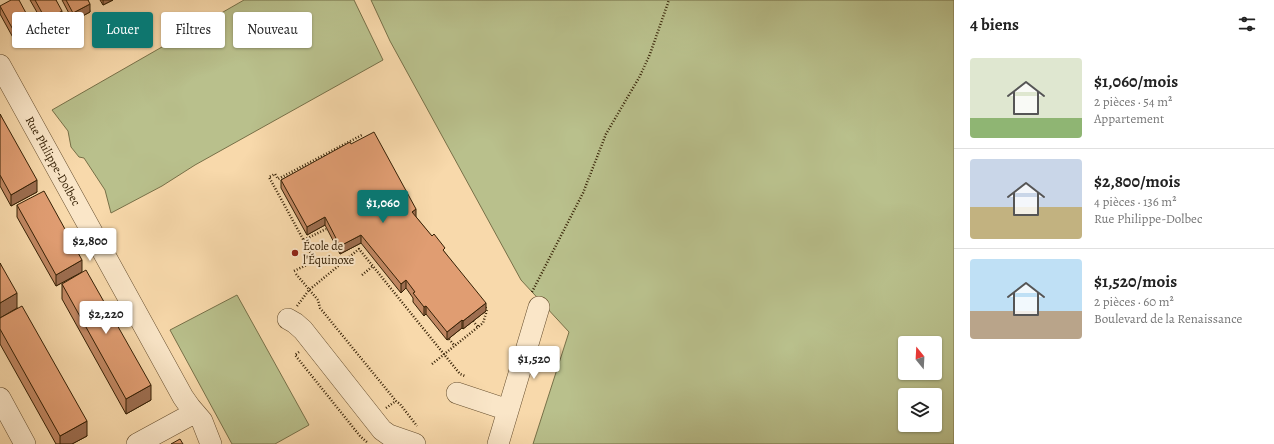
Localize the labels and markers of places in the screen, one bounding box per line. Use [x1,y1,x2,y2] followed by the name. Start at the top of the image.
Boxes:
[350,190,416,224] pin: $1,060
[57,228,123,262] pin: $2,800
[303,238,354,268] place label: École de l'Équinoxe
[290,248,300,258] marker: École de l'Équinoxe
[73,301,139,335] pin: $2,220
[501,346,567,380] pin: $1,520

